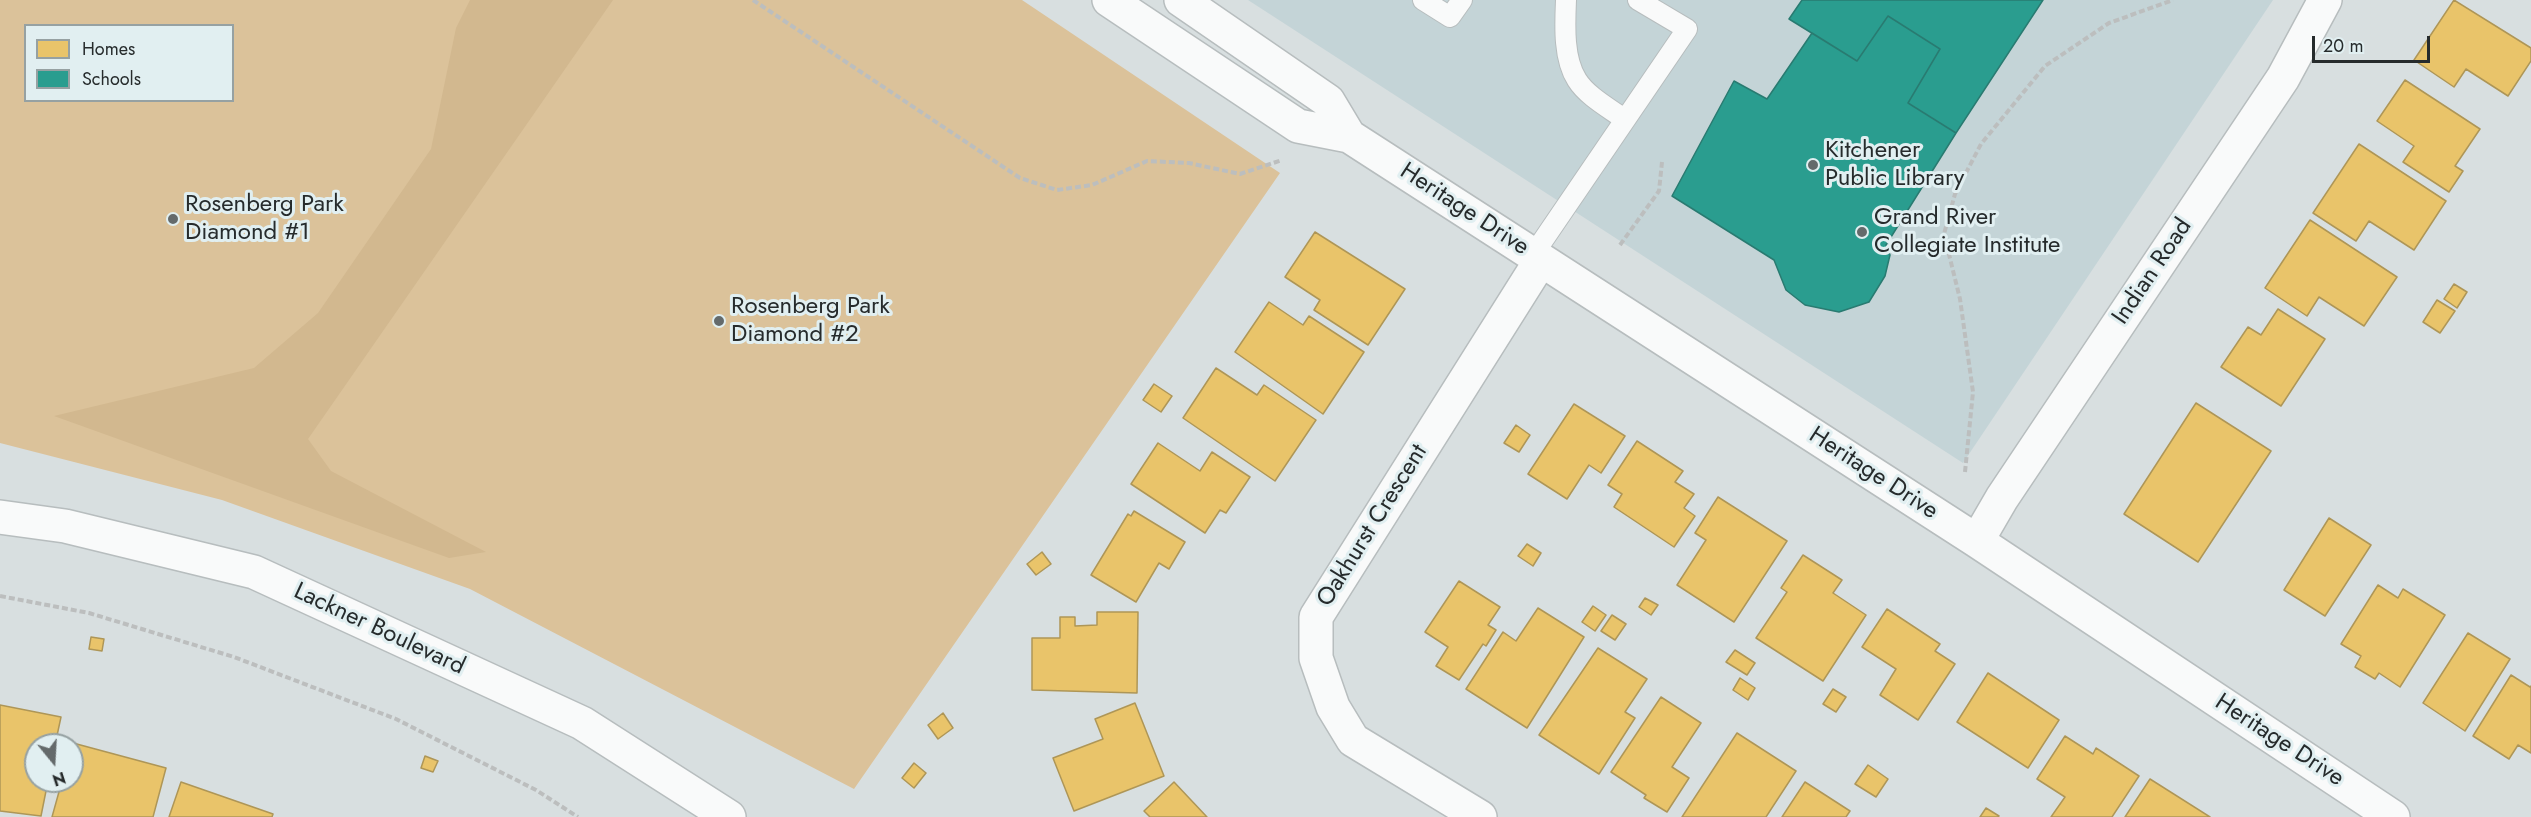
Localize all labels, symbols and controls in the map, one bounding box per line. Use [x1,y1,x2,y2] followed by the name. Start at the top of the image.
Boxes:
[24,24,234,102] legend
[2315,24,2434,62] scale bar
[2323,33,2363,59] text: 20 m
[82,36,135,62] text: Homes
[82,66,141,92] text: Schools
[1825,137,1964,193] place label: Kitchener Public Library
[1394,158,1534,262] street label: Heritage Drive
[1806,158,1820,172] marker: Kitchener Public Library
[185,191,344,247] place label: Rosenberg Park Diamond #1
[1874,204,2060,260] place label: Grand River Collegiate Institute
[166,212,180,226] marker: Rosenberg Park Diamond #1
[2107,214,2199,330] street label: Indian Road
[1855,225,1869,239] marker: Grand River Collegiate Institute
[731,293,890,349] place label: Rosenberg Park Diamond #2
[712,314,726,328] marker: Rosenberg Park Diamond #2
[1803,422,1943,526] street label: Heritage Drive
[1312,440,1434,612] street label: Oakhurst Crescent
[289,578,469,682] street label: Lackner Boulevard
[2209,689,2349,793] street label: Heritage Drive
[24,733,84,793] north arrow
[49,766,69,792] text: N

